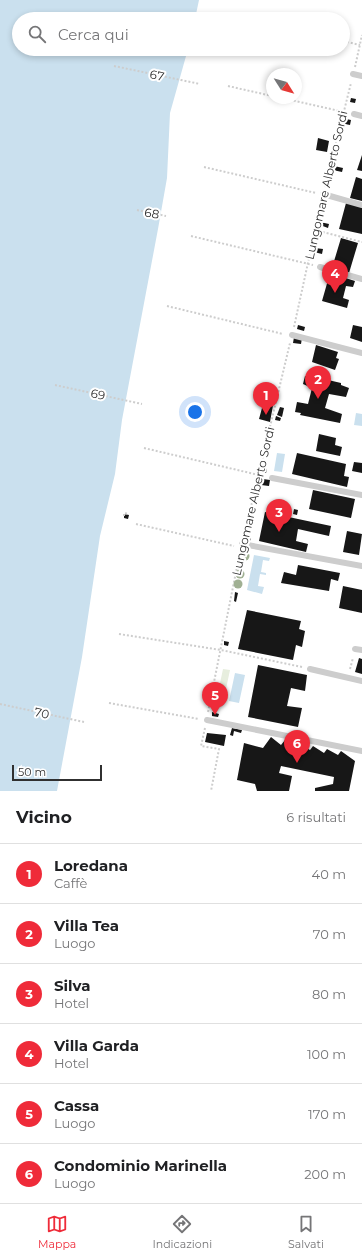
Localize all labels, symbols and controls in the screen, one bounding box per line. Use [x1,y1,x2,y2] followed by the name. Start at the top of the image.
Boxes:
[12,12,350,56] search box
[26,23,48,45] icon: search
[58,25,129,44] text: Cerca qui
[148,66,166,84] street label: 67
[266,68,302,104] north arrow
[302,109,350,261] street label: Lungomare Alberto Sordi
[143,204,161,222] street label: 68
[322,260,348,293] pin: 4
[305,366,331,399] pin: 2
[253,382,279,415] pin: 1
[89,385,107,403] street label: 69
[185,402,205,422] your location
[229,425,277,577] street label: Lungomare Alberto Sordi
[266,499,292,532] pin: 3
[202,682,228,715] pin: 5
[33,704,51,722] street label: 70
[284,730,310,763] pin: 6
[12,763,102,782] scale bar
[18,765,46,779] text: 50 m
[16,807,72,827] text: Vicino
[286,809,346,825] text: 6 risultati
[54,856,128,875] text: Loredana
[26,866,32,882] text: 1
[312,866,346,882] text: 40 m
[54,875,87,891] text: Caffè
[54,916,119,935] text: Villa Tea
[25,926,33,942] text: 2
[313,926,346,942] text: 70 m
[54,935,96,951] text: Luogo
[54,976,91,995] text: Silva
[25,986,33,1002] text: 3
[312,986,346,1002] text: 80 m
[54,995,89,1011] text: Hotel
[54,1036,139,1055] text: Villa Garda
[25,1046,33,1062] text: 4
[307,1046,346,1062] text: 100 m
[54,1055,89,1071] text: Hotel
[54,1096,99,1115] text: Cassa
[25,1106,33,1122] text: 5
[308,1106,346,1122] text: 170 m
[54,1115,96,1131] text: Luogo
[54,1156,227,1175] text: Condominio Marinella
[25,1166,33,1182] text: 6
[304,1166,346,1182] text: 200 m
[54,1175,96,1191] text: Luogo
[38,1213,76,1251] tab: Mappa
[152,1213,212,1251] tab: Indicazioni
[288,1213,324,1251] tab: Salvati

